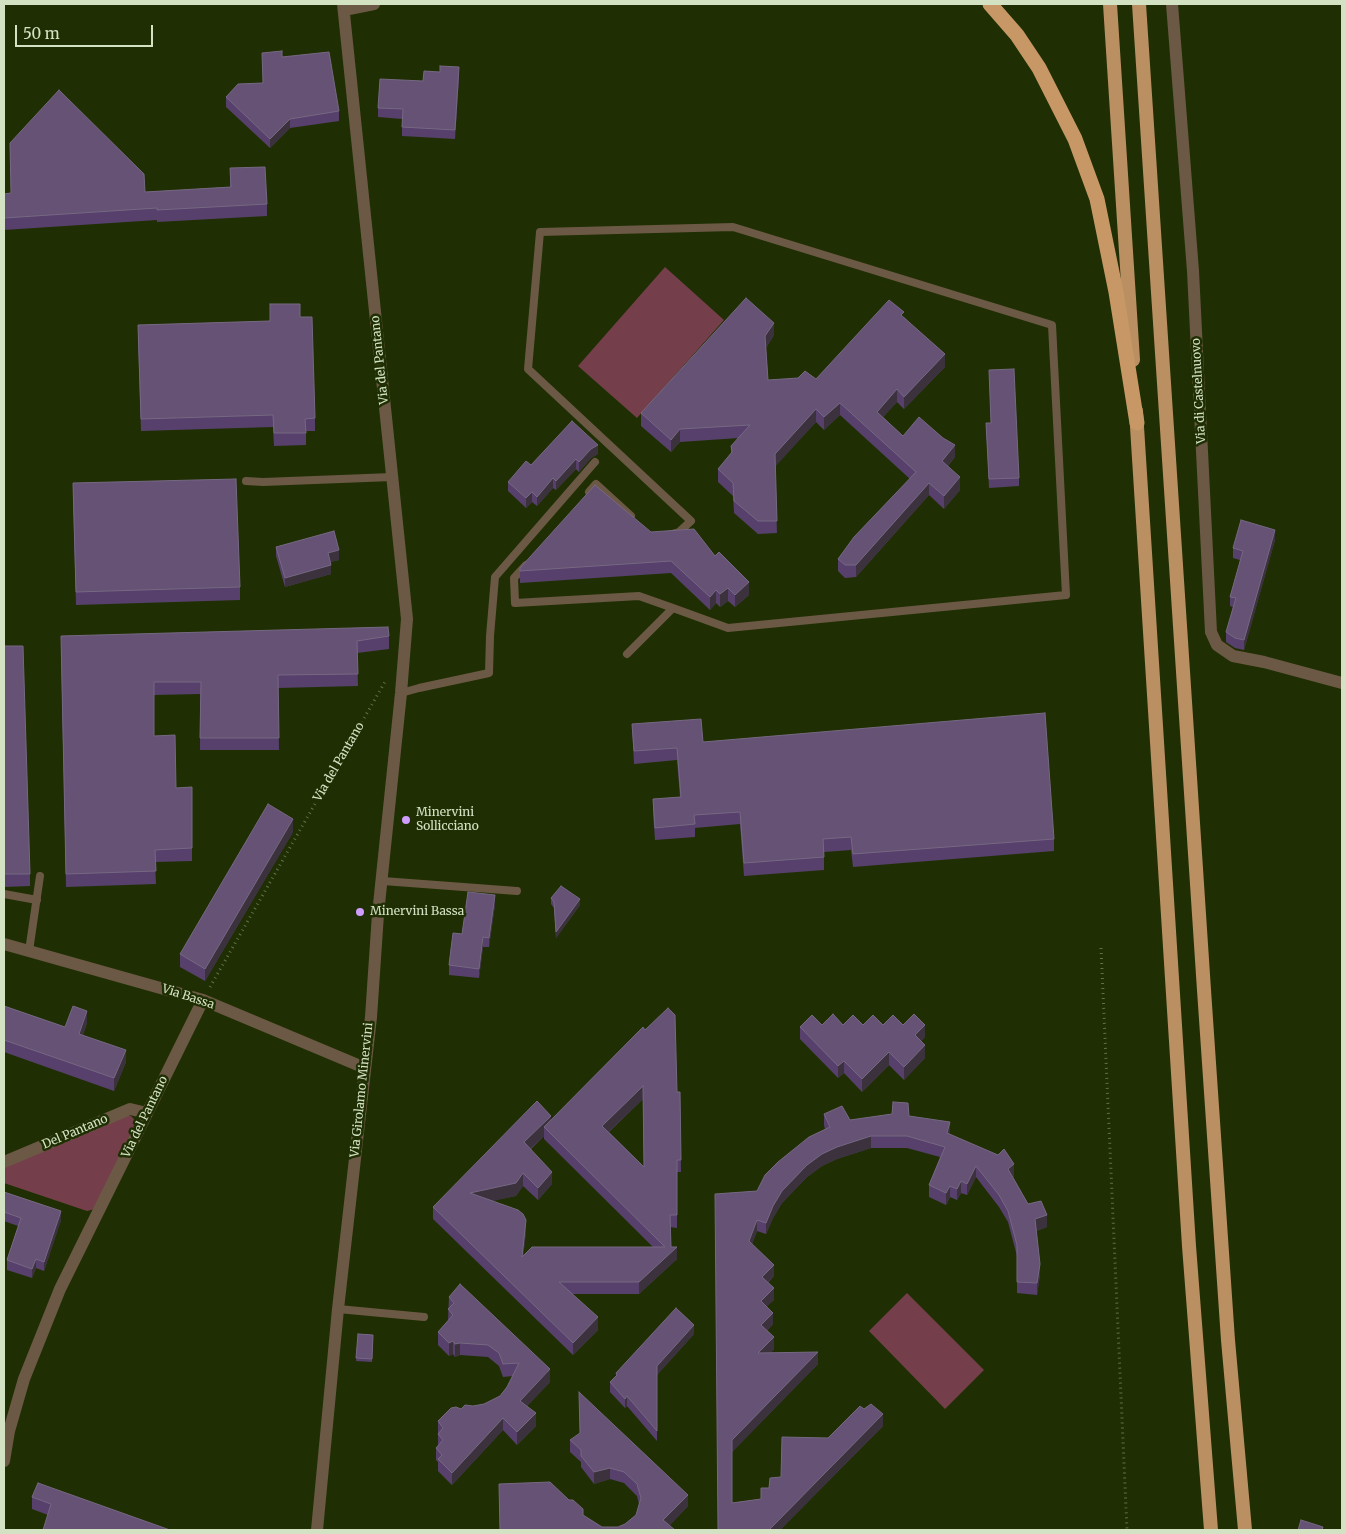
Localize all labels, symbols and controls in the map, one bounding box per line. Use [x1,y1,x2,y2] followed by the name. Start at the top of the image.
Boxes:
[18,15,155,47] scale bar
[23,24,60,43] text: 50 m
[368,315,392,405] street label: Via del Pantano
[1189,338,1209,444] street label: Via di Castelnuovo
[311,720,367,804] street label: Via del Pantano
[416,806,479,834] place label: Minervini Sollicciano
[400,814,412,826] marker: Minervini Sollicciano
[370,905,464,919] place label: Minervini Bassa
[354,906,366,918] marker: Minervini Bassa
[160,982,216,1012] street label: Via Bassa
[348,1022,376,1158] street label: Via Girolamo Minervini
[119,1074,171,1160] street label: Via del Pantano
[40,1112,110,1152] street label: Del Pantano

